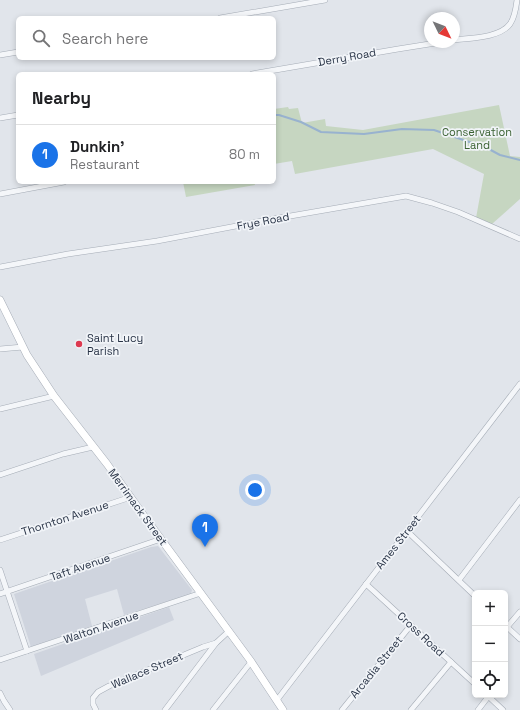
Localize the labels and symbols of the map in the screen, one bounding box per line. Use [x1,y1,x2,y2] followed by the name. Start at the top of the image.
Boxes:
[424,12,460,48] north arrow
[317,45,377,69] street label: Derry Road
[442,125,512,152] park label: Conservation Land
[236,209,290,233] street label: Frye Road
[87,331,143,358] place label: Saint Lucy Parish
[74,339,84,349] marker: Saint Lucy Parish
[105,466,171,548] street label: Merrimack Street
[245,480,265,500] your location
[20,497,110,539] street label: Thornton Avenue
[372,512,424,572] street label: Ames Street
[192,514,218,547] pin: 1
[48,550,112,584] street label: Taft Avenue
[62,608,140,646] street label: Walton Avenue
[395,609,447,659] street label: Cross Road
[347,633,405,701] street label: Arcadia Street
[109,649,185,691] street label: Wallace Street

